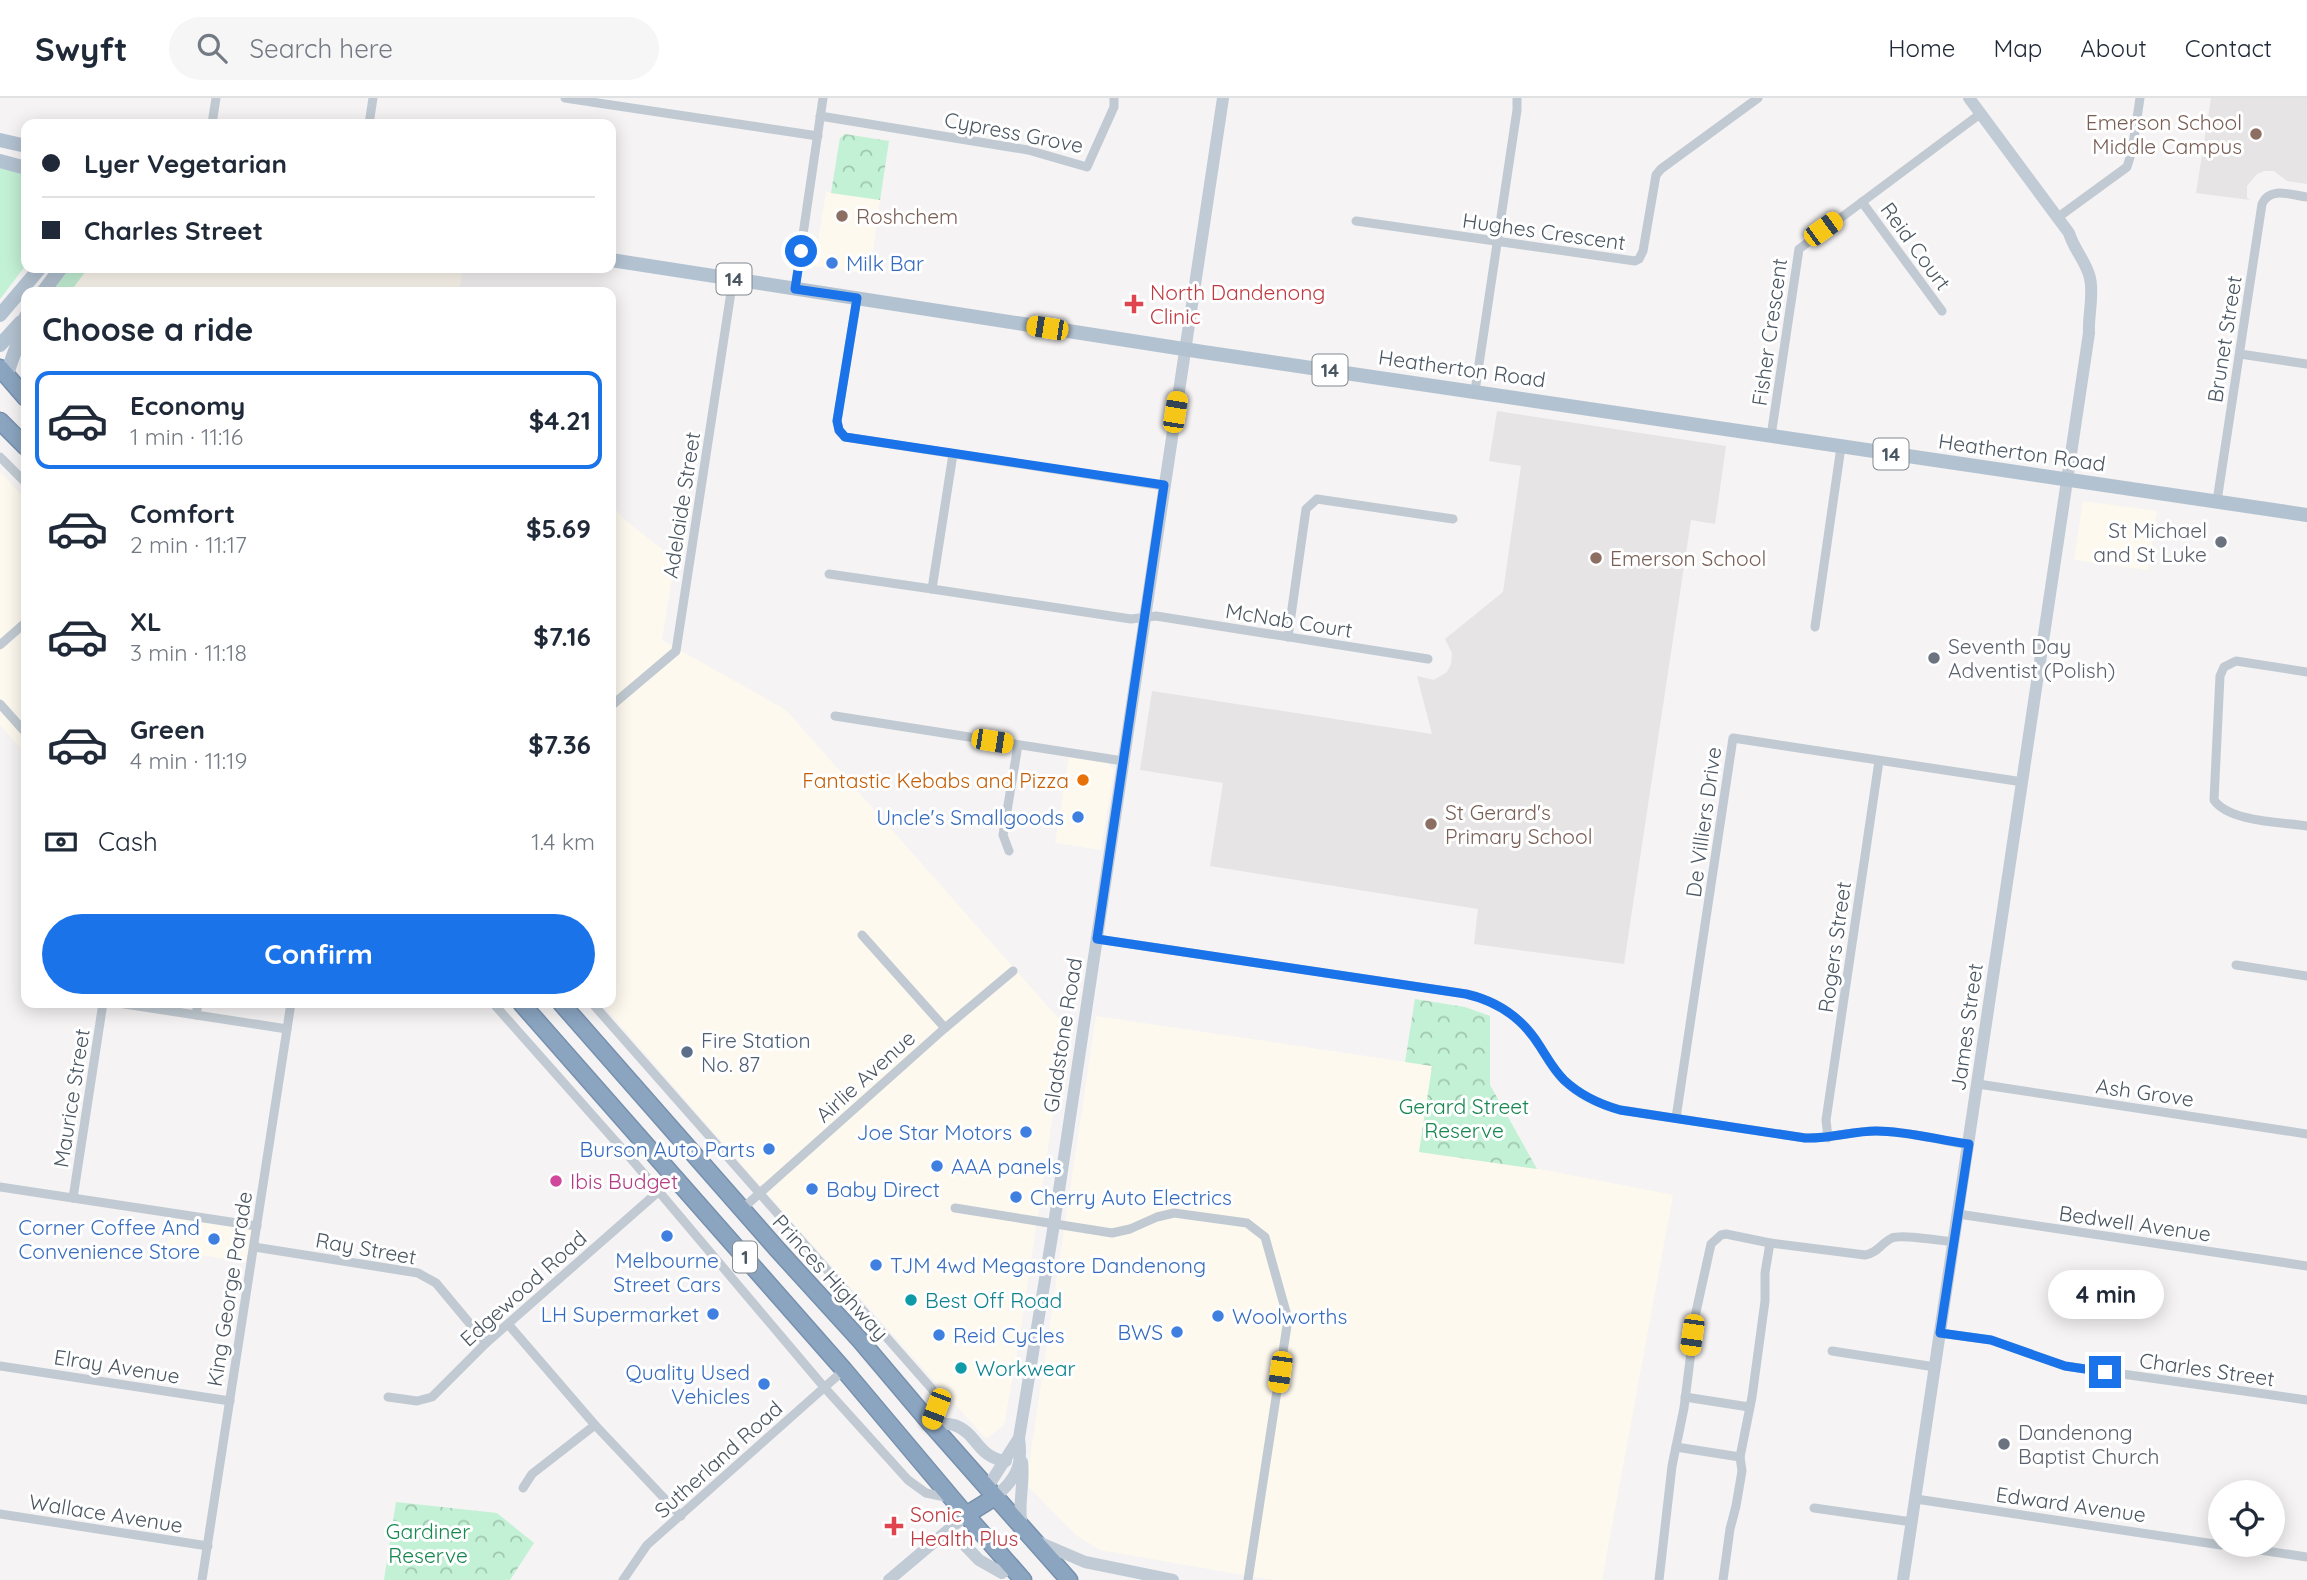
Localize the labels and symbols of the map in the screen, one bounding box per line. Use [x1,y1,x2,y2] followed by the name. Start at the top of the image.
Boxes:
[942,106,1086,158] street label: Cypress Grove
[2086,109,2242,159] place label: Emerson School Middle Campus
[2248,126,2264,142] marker: Emerson School Middle Campus
[1875,197,1957,295] street label: Reid Court
[856,203,958,229] place label: Roshchem
[1461,207,1627,255] street label: Hughes Crescent
[834,208,850,224] marker: Roshchem
[1800,208,1847,250] car
[785,235,817,267] route start
[846,250,924,276] place label: Milk Bar
[824,255,840,271] marker: Milk Bar
[1746,256,1792,408] street label: Fisher Crescent
[716,264,752,294] road number: 14
[2201,274,2247,404] street label: Brunet Street
[1150,279,1325,329] place label: North Dandenong Clinic
[1124,294,1144,314] marker: North Dandenong Clinic
[1025,314,1070,342] car
[1377,343,1547,393] street label: Heatherton Road
[1312,354,1348,386] road number: 14
[1162,390,1189,434] car
[1937,427,2107,477] street label: Heatherton Road
[657,430,705,580] street label: Adelaide Street
[1874,438,1909,470] road number: 14
[2093,517,2207,567] place label: St Michael and St Luke
[2213,534,2229,550] marker: St Michael and St Luke
[1610,545,1766,571] place label: Emerson School
[1588,550,1604,566] marker: Emerson School
[1224,597,1354,643] street label: McNab Court
[1948,633,2115,683] place label: Seventh Day Adventist (Polish)
[1926,650,1942,666] marker: Seventh Day Adventist (Polish)
[970,727,1015,755] car
[1680,745,1726,899] street label: De Villiers Drive
[802,767,1069,793] place label: Fantastic Kebabs and Pizza
[1075,772,1091,788] marker: Fantastic Kebabs and Pizza
[1445,799,1593,849] place label: St Gerard's Primary School
[876,804,1064,830] place label: Uncle's Smallgoods
[1070,809,1086,825] marker: Uncle's Smallgoods
[1423,816,1439,832] marker: St Gerard's Primary School
[1812,880,1856,1014] street label: Rogers Street
[1037,956,1087,1114] street label: Gladstone Road
[1944,961,1988,1093] street label: James Street
[810,1025,920,1127] street label: Airlie Avenue
[47,1027,95,1169] street label: Maurice Street
[701,1027,811,1077] place label: Fire Station No. 87
[679,1044,695,1060] marker: Fire Station No. 87
[2094,1072,2196,1112] street label: Ash Grove
[1399,1093,1529,1143] park label: Gerard Street Reserve
[857,1119,1012,1145] place label: Joe Star Motors
[1018,1124,1034,1140] marker: Joe Star Motors
[580,1136,755,1162] place label: Burson Auto Parts
[761,1141,777,1157] marker: Burson Auto Parts
[951,1153,1062,1179] place label: AAA panels
[929,1158,945,1174] marker: AAA panels
[570,1168,678,1194] place label: Ibis Budget
[548,1173,564,1189] marker: Ibis Budget
[826,1176,940,1202] place label: Baby Direct
[804,1181,820,1197] marker: Baby Direct
[1030,1184,1232,1210] place label: Cherry Auto Electrics
[1008,1189,1024,1205] marker: Cherry Auto Electrics
[201,1190,257,1388] street label: King George Parade
[2057,1199,2213,1247] street label: Bedwell Avenue
[768,1209,894,1345] street label: Princes Highway
[18,1214,200,1264] place label: Corner Coffee And Convenience Store
[455,1225,591,1351] street label: Edgewood Road
[314,1226,418,1270] street label: Ray Street
[659,1228,675,1244] marker: Melbourne Street Cars
[206,1231,222,1247] marker: Corner Coffee And Convenience Store
[733,1242,757,1273] road number: 1
[613,1247,721,1297] place label: Melbourne Street Cars
[890,1252,1206,1278] place label: TJM 4wd Megastore Dandenong
[868,1257,884,1273] marker: TJM 4wd Megastore Dandenong
[2047,1270,2163,1320] callout: 4 min
[925,1287,1062,1313] place label: Best Off Road
[903,1292,919,1308] marker: Best Off Road
[541,1301,699,1327] place label: LH Supermarket
[1232,1303,1347,1329] place label: Woolworths
[705,1306,721,1322] marker: LH Supermarket
[1210,1308,1226,1324] marker: Woolworths
[1679,1313,1706,1357] car
[1118,1319,1163,1345] place label: BWS
[953,1322,1065,1348] place label: Reid Cycles
[1169,1324,1185,1340] marker: BWS
[931,1327,947,1343] marker: Reid Cycles
[52,1343,182,1389] street label: Elray Avenue
[2138,1347,2276,1391] street label: Charles Street
[1267,1350,1294,1394] car
[975,1355,1076,1381] place label: Workwear
[2089,1356,2121,1388] route end
[626,1359,750,1409] place label: Quality Used Vehicles
[953,1360,969,1376] marker: Workwear
[756,1376,772,1392] marker: Quality Used Vehicles
[919,1386,954,1432] car
[649,1395,787,1523] street label: Sutherland Road
[2018,1419,2159,1469] place label: Dandenong Baptist Church
[1996,1436,2012,1452] marker: Dandenong Baptist Church
[1994,1481,2148,1527] street label: Edward Avenue
[27,1488,185,1538] street label: Wallace Avenue
[910,1501,1018,1551] place label: Sonic Health Plus
[884,1516,904,1536] marker: Sonic Health Plus
[386,1518,470,1568] park label: Gardiner Reserve

